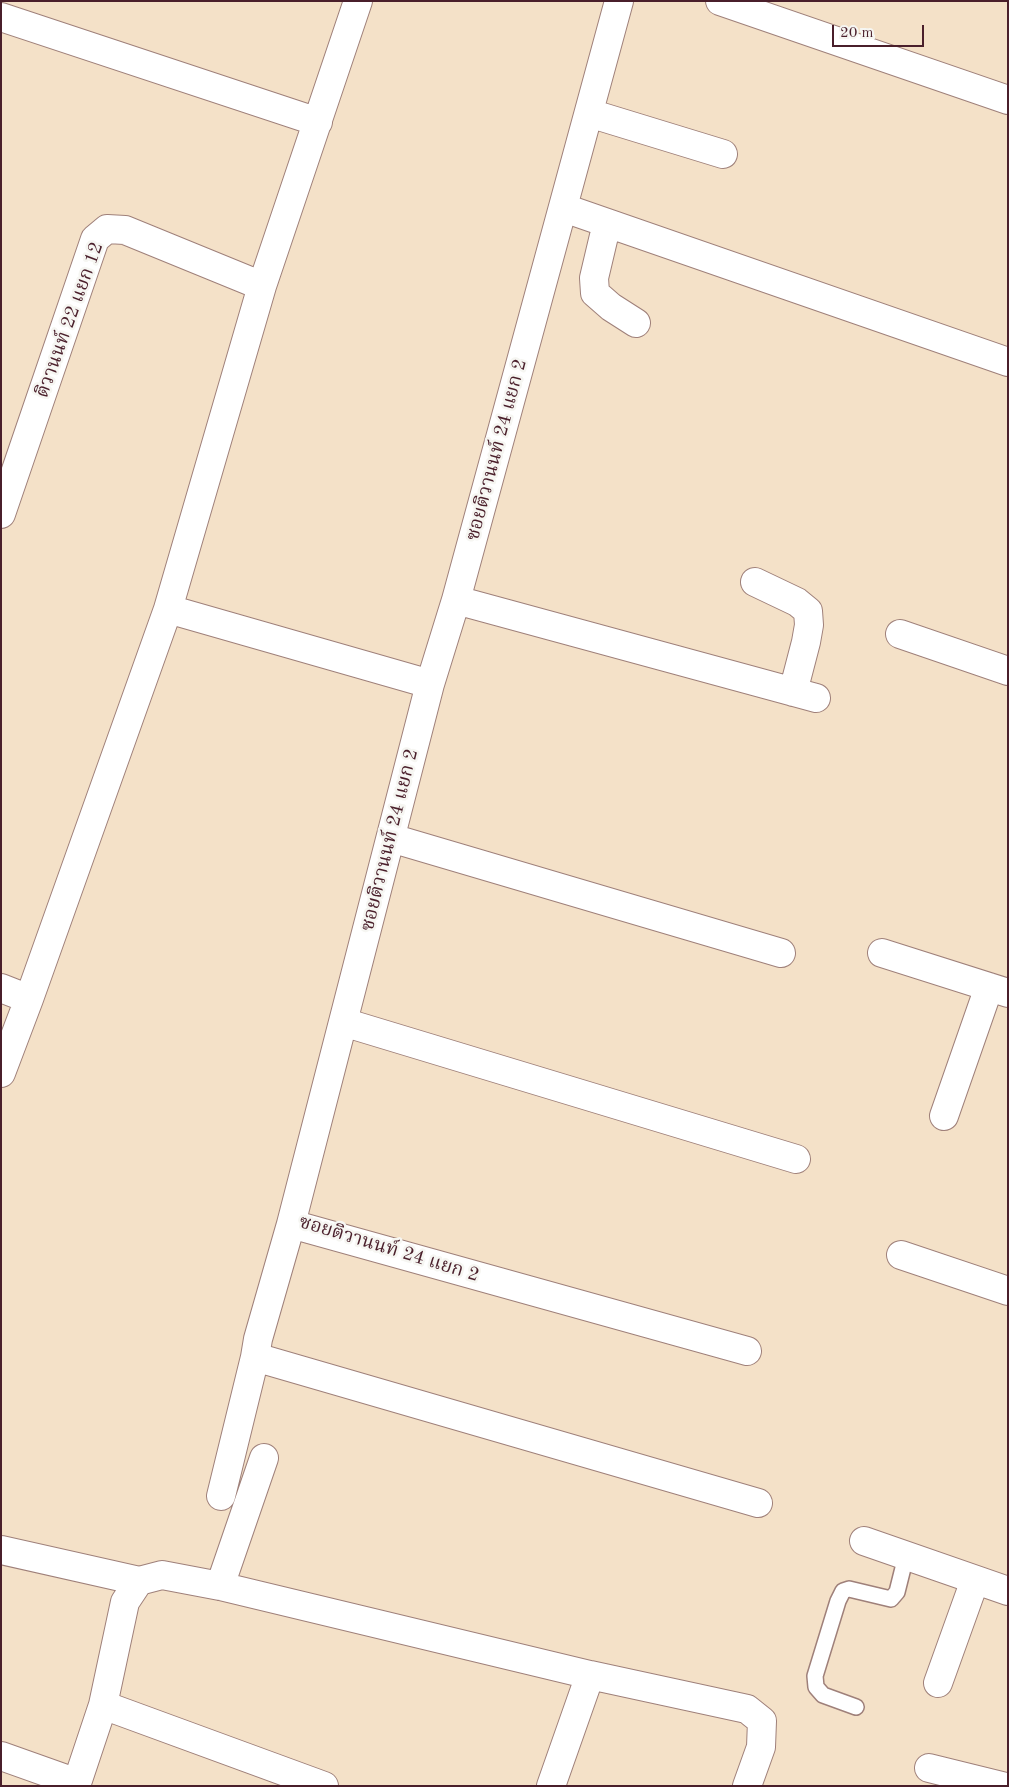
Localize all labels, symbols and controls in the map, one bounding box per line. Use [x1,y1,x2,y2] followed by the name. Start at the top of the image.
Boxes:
[834,15,926,47] scale bar
[840,26,874,41] text: 20 m
[31,239,109,401] street label: ติวานนท์ 22 แยก 12
[462,357,532,543] street label: ซอยติวานนท์ 24 แยก 2
[356,747,424,933] street label: ซอยติวานนท์ 24 แยก 2
[296,1211,482,1287] street label: ซอยติวานนท์ 24 แยก 2

